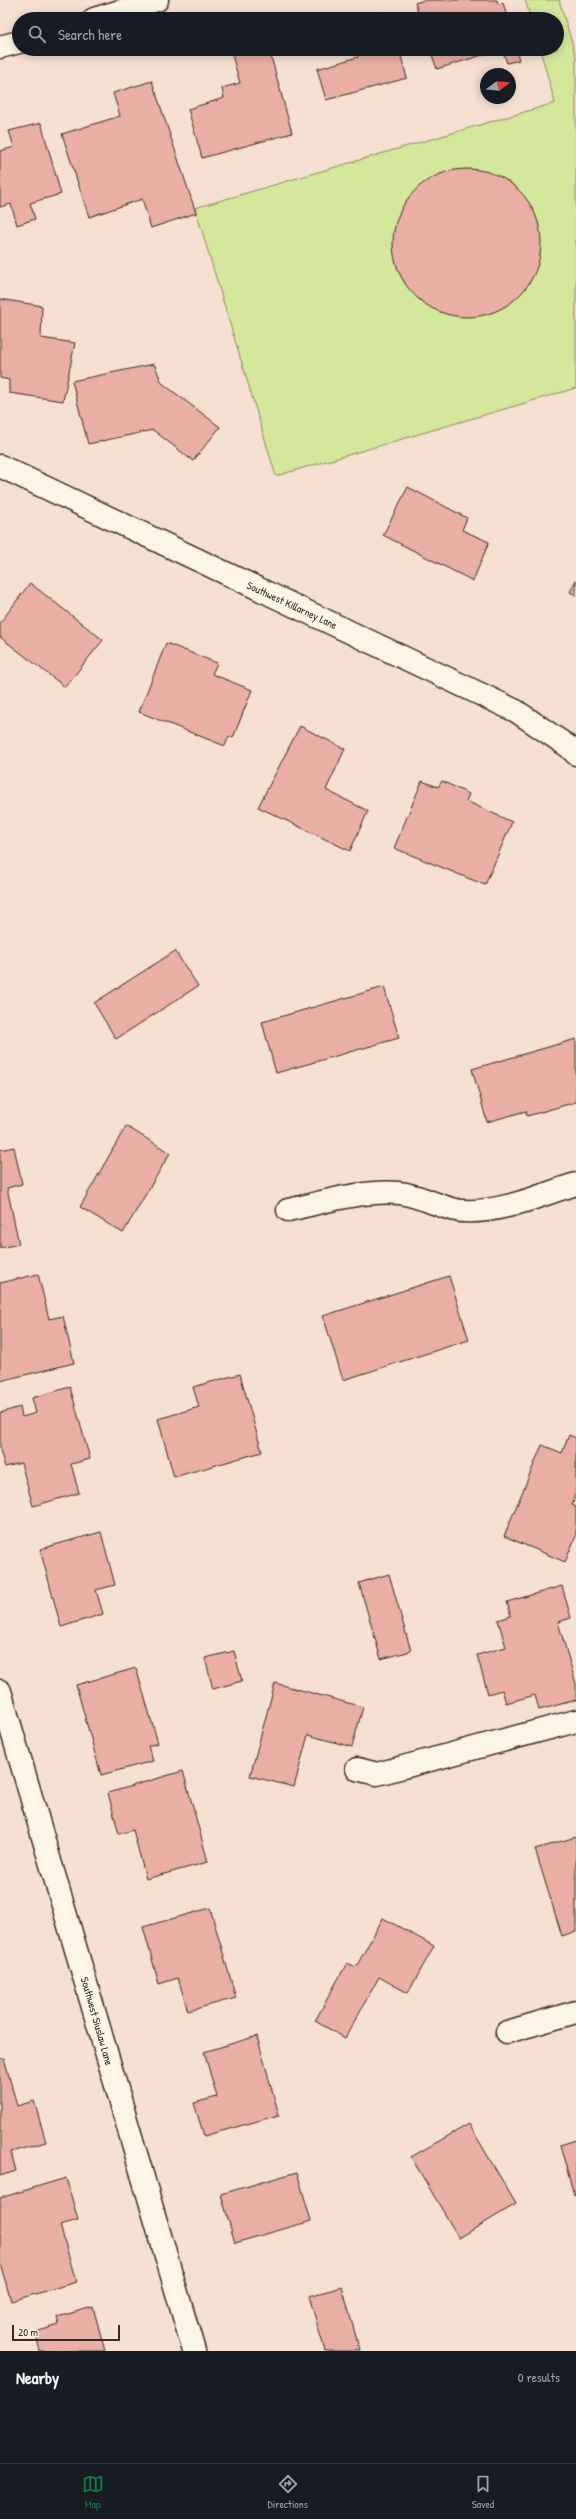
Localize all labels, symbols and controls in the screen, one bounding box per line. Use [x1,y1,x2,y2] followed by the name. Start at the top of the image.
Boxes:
[12,12,564,56] search box
[26,23,48,45] icon: search
[58,24,122,45] text: Search here
[480,68,516,104] north arrow
[245,578,340,632] street label: Southwest Killarney Lane
[78,1975,116,2067] street label: Southwest Siuslaw Lane
[12,2323,120,2342] scale bar
[18,2325,38,2339] text: 20 m
[16,2366,59,2389] text: Nearby
[518,2368,560,2386] text: 0 results
[82,2473,104,2511] tab: Map
[268,2473,308,2511] tab: Directions
[472,2473,494,2511] tab: Saved

